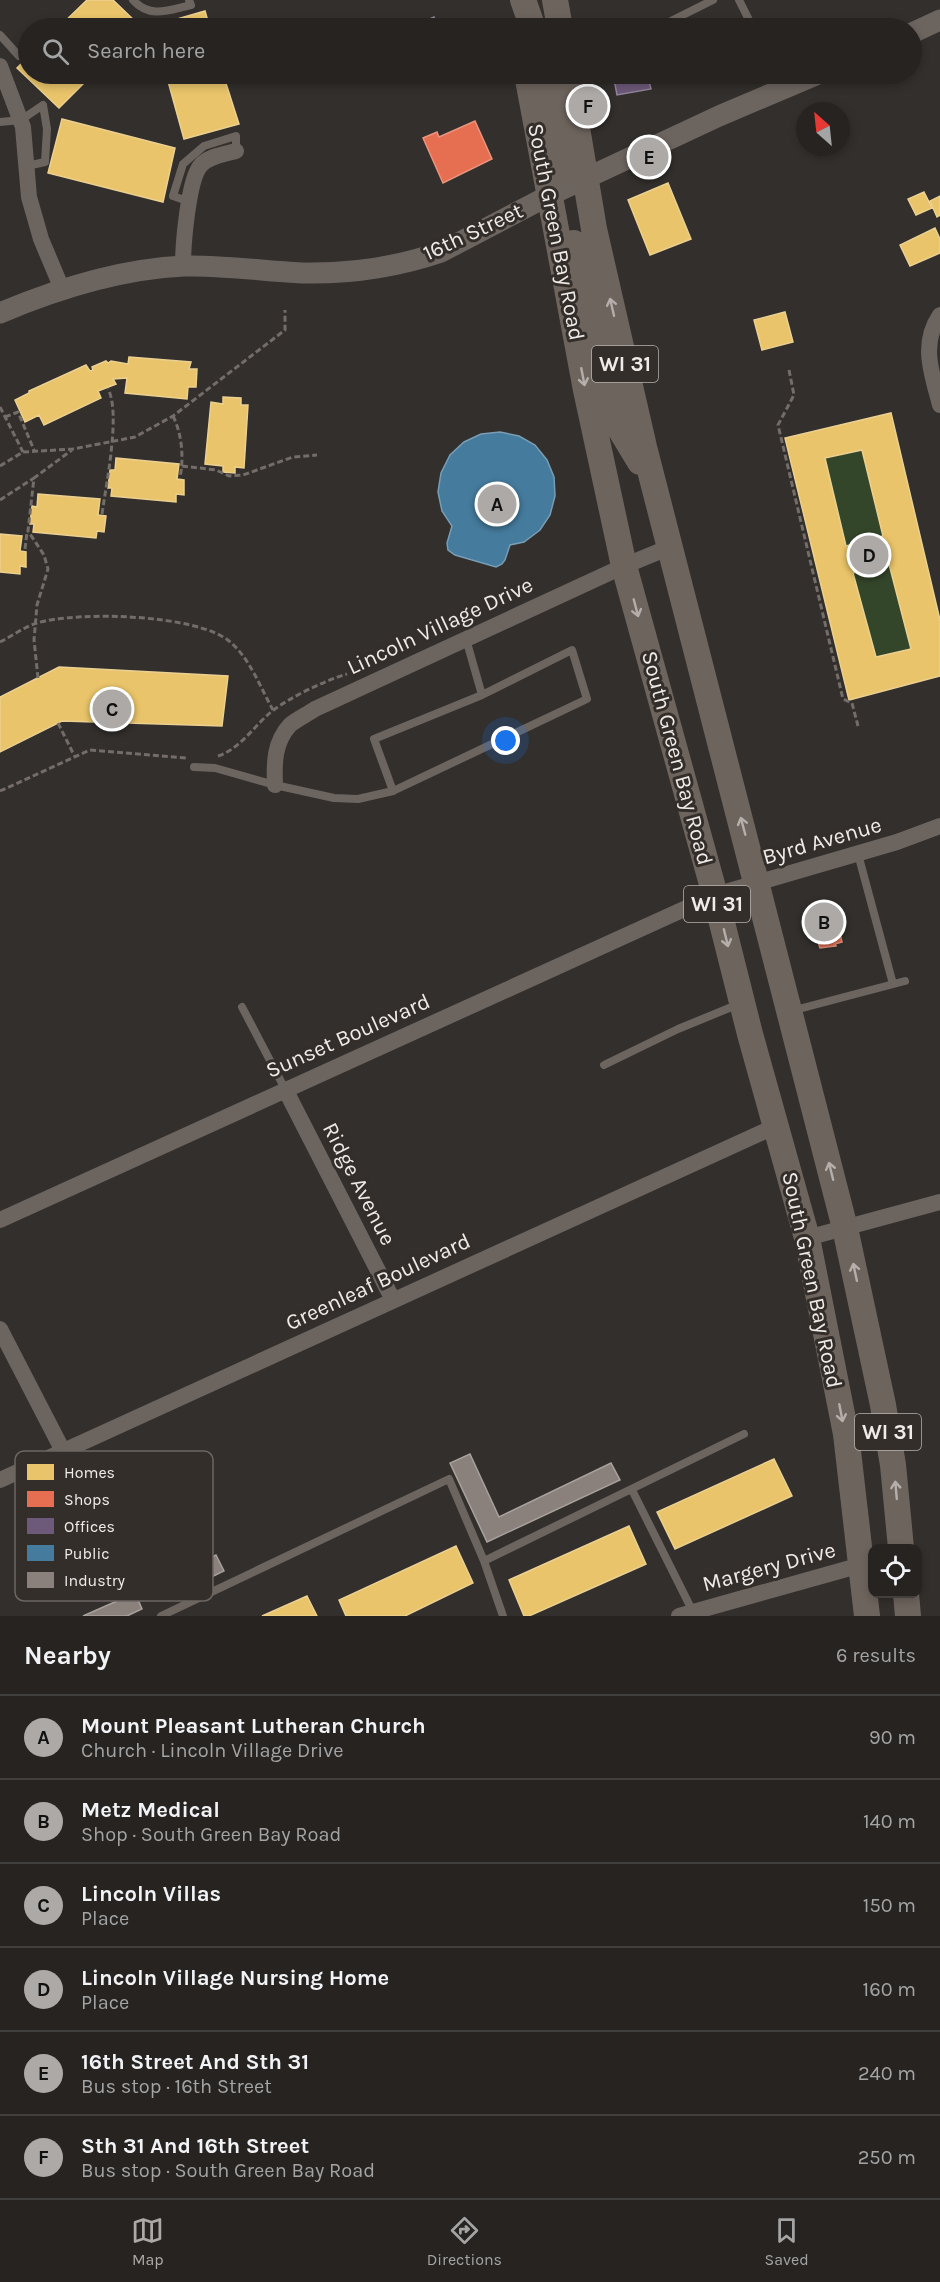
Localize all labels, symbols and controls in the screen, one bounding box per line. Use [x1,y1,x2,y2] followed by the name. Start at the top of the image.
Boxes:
[18,18,922,84] search box
[39,35,72,68] icon: search
[87,38,205,64] text: Search here
[568,84,608,128] pin: F
[796,102,850,156] north arrow
[522,121,590,343] street label: South Green Bay Road
[630,134,668,180] pin: E
[419,198,527,266] street label: 16th Street
[605,298,617,317] one-way arrow
[592,346,658,382] road number: WI 31
[578,367,589,387] one-way arrow
[478,482,516,526] pin: A
[850,532,888,578] pin: D
[343,572,537,680] street label: Lincoln Village Drive
[630,598,642,617] one-way arrow
[636,648,718,868] street label: South Green Bay Road
[92,686,132,732] pin: C
[491,726,520,755] your location
[760,812,884,870] street label: Byrd Avenue
[736,817,748,836] one-way arrow
[684,886,750,922] road number: WI 31
[804,900,844,944] pin: B
[720,928,732,947] one-way arrow
[262,988,434,1084] street label: Sunset Boulevard
[317,1118,401,1250] street label: Ridge Avenue
[825,1162,836,1181] one-way arrow
[776,1169,848,1391] street label: South Green Bay Road
[281,1228,475,1336] street label: Greenleaf Boulevard
[849,1263,860,1283] one-way arrow
[836,1403,847,1422] one-way arrow
[855,1414,921,1450] road number: WI 31
[15,1451,213,1601] legend
[64,1463,115,1482] text: Homes
[890,1481,901,1501] one-way arrow
[64,1490,110,1509] text: Shops
[64,1517,115,1536] text: Offices
[700,1537,838,1597] street label: Margery Drive
[64,1544,110,1563] text: Public
[868,1544,922,1598] map controls
[868,1544,922,1598] button: locate
[64,1571,126,1590] text: Industry
[24,1640,111,1671] text: Nearby
[836,1644,916,1667] text: 6 results
[81,1713,426,1739] text: Mount Pleasant Lutheran Church
[37,1726,50,1749] text: A
[869,1726,916,1749] text: 90 m
[81,1739,344,1762] text: Church · Lincoln Village Drive
[81,1797,220,1823] text: Metz Medical
[37,1810,50,1833] text: B
[863,1810,916,1833] text: 140 m
[81,1823,341,1846] text: Shop · South Green Bay Road
[81,1881,221,1907] text: Lincoln Villas
[37,1894,50,1917] text: C
[863,1894,916,1917] text: 150 m
[81,1907,129,1930] text: Place
[81,1965,389,1991] text: Lincoln Village Nursing Home
[37,1978,50,2001] text: D
[863,1978,916,2001] text: 160 m
[81,1991,129,2014] text: Place
[81,2049,309,2075] text: 16th Street And Sth 31
[38,2062,49,2085] text: E
[858,2062,916,2085] text: 240 m
[81,2075,272,2098] text: Bus stop · 16th Street
[81,2133,309,2159] text: Sth 31 And 16th Street
[38,2146,49,2169] text: F
[858,2146,916,2169] text: 250 m
[81,2159,375,2182] text: Bus stop · South Green Bay Road
[131,2214,164,2269] tab: Map
[427,2214,502,2269] tab: Directions
[765,2214,809,2269] tab: Saved

